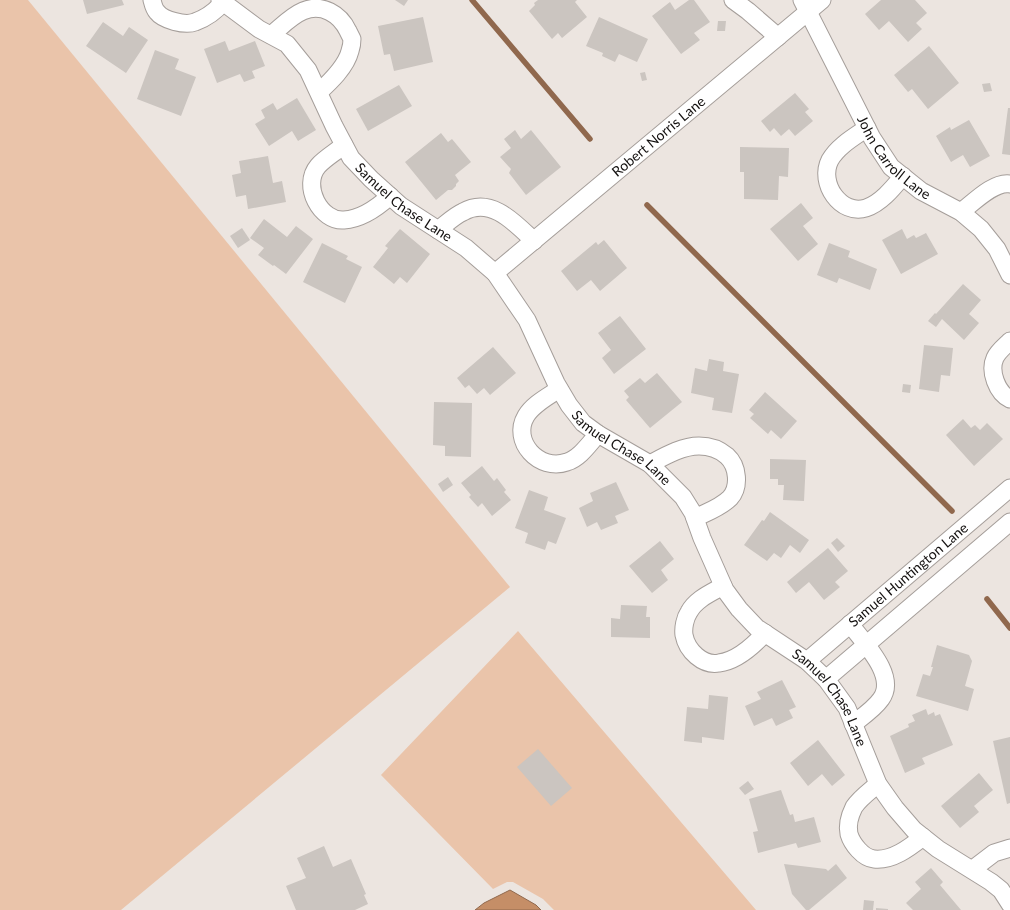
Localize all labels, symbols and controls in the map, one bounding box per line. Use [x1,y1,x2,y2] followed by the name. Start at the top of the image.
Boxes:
[608,92,708,180] street label: Robert Norris Lane
[854,112,934,202] street label: John Carroll Lane
[352,159,456,245] street label: Samuel Chase Lane
[568,407,675,488] street label: Samuel Chase Lane
[845,519,971,630] street label: Samuel Huntington Lane
[789,645,871,749] street label: Samuel Chase Lane

